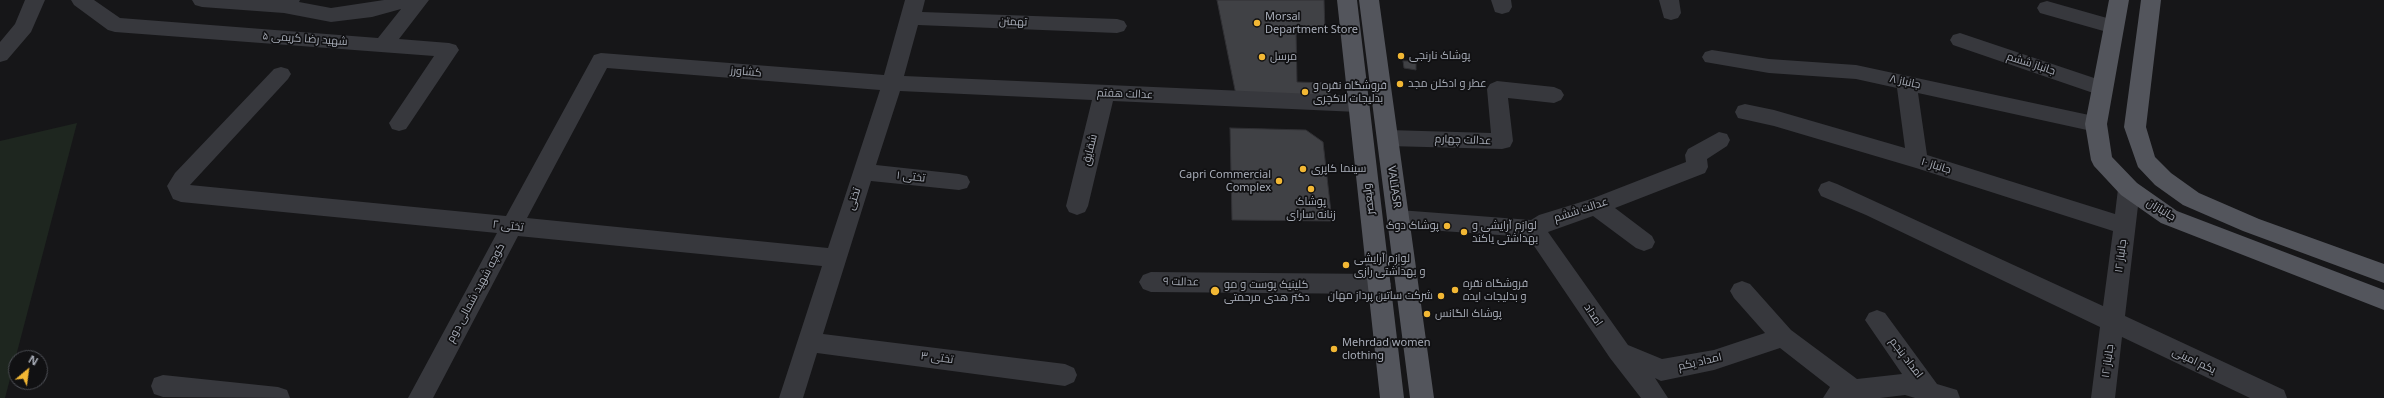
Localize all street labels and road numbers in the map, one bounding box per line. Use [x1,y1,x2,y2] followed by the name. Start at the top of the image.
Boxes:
[999,15,1027,29] street label: تهمتن
[262,29,348,49] street label: شهید رضا کریمی ۵
[2005,50,2057,78] street label: جانباز ششم
[730,64,762,80] street label: کشاورز
[1888,72,1922,92] street label: جانباز ۸
[1097,86,1153,102] street label: عدالت هفتم
[1434,132,1492,148] street label: عدالت چهارم
[1080,133,1100,167] street label: شقایق
[1919,155,1953,177] street label: ۱۰ جانباز
[1385,165,1403,209] street label: VALIASR
[896,169,926,185] street label: ۱ تختی
[1361,183,1377,215] street label: ولیعصر
[844,186,864,212] street label: تختی
[1552,195,1610,225] street label: عدالت ششم
[2144,196,2178,224] street label: جانبازان
[492,218,524,234] street label: تختی ۲
[2112,238,2130,274] street label: ۱۲ جانباز
[444,241,508,345] street label: کوچه شهید شمالی دوم
[1163,275,1199,289] street label: عدالت ۹
[1581,301,1605,329] street label: امداد
[1887,335,1925,381] street label: امداد پنجم
[2099,343,2117,379] street label: جانباز ۱۲
[2170,345,2218,377] street label: یکم امینی
[920,349,954,367] street label: تختی ۳
[1677,351,1723,373] street label: امداد یکم

